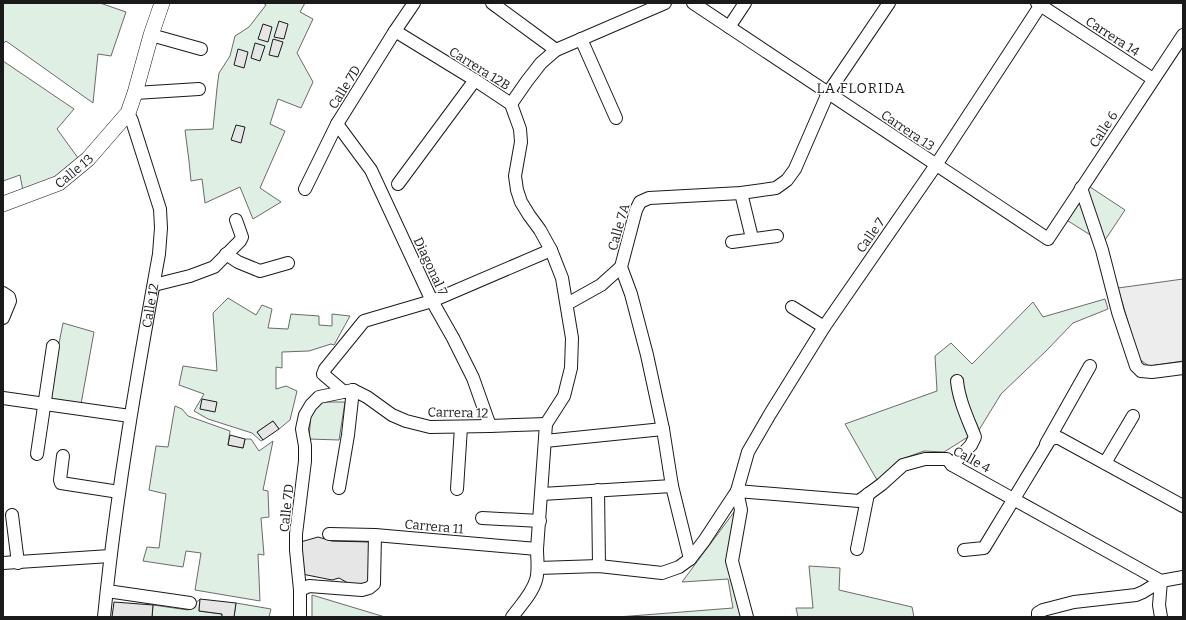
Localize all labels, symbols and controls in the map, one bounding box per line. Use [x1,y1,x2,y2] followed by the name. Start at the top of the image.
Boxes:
[1083,13,1143,60] street label: Carrera 14
[446,44,513,93] street label: Carrera 12B
[325,63,364,112] street label: Calle 7D
[816,80,906,97] district label: LA FLORIDA
[878,107,937,154] street label: Carrera 13
[1086,108,1121,150] street label: Calle 6
[52,151,97,191] street label: Calle 13
[605,201,633,252] street label: Calle 7A
[853,215,888,256] street label: Calle 7
[410,235,451,298] street label: Diagonal 7
[139,282,162,329] street label: Calle 12
[427,404,488,421] street label: Carrera 12
[951,443,993,476] street label: Calle 4
[277,483,296,533] street label: Calle 7D
[404,516,465,537] street label: Carrera 11

